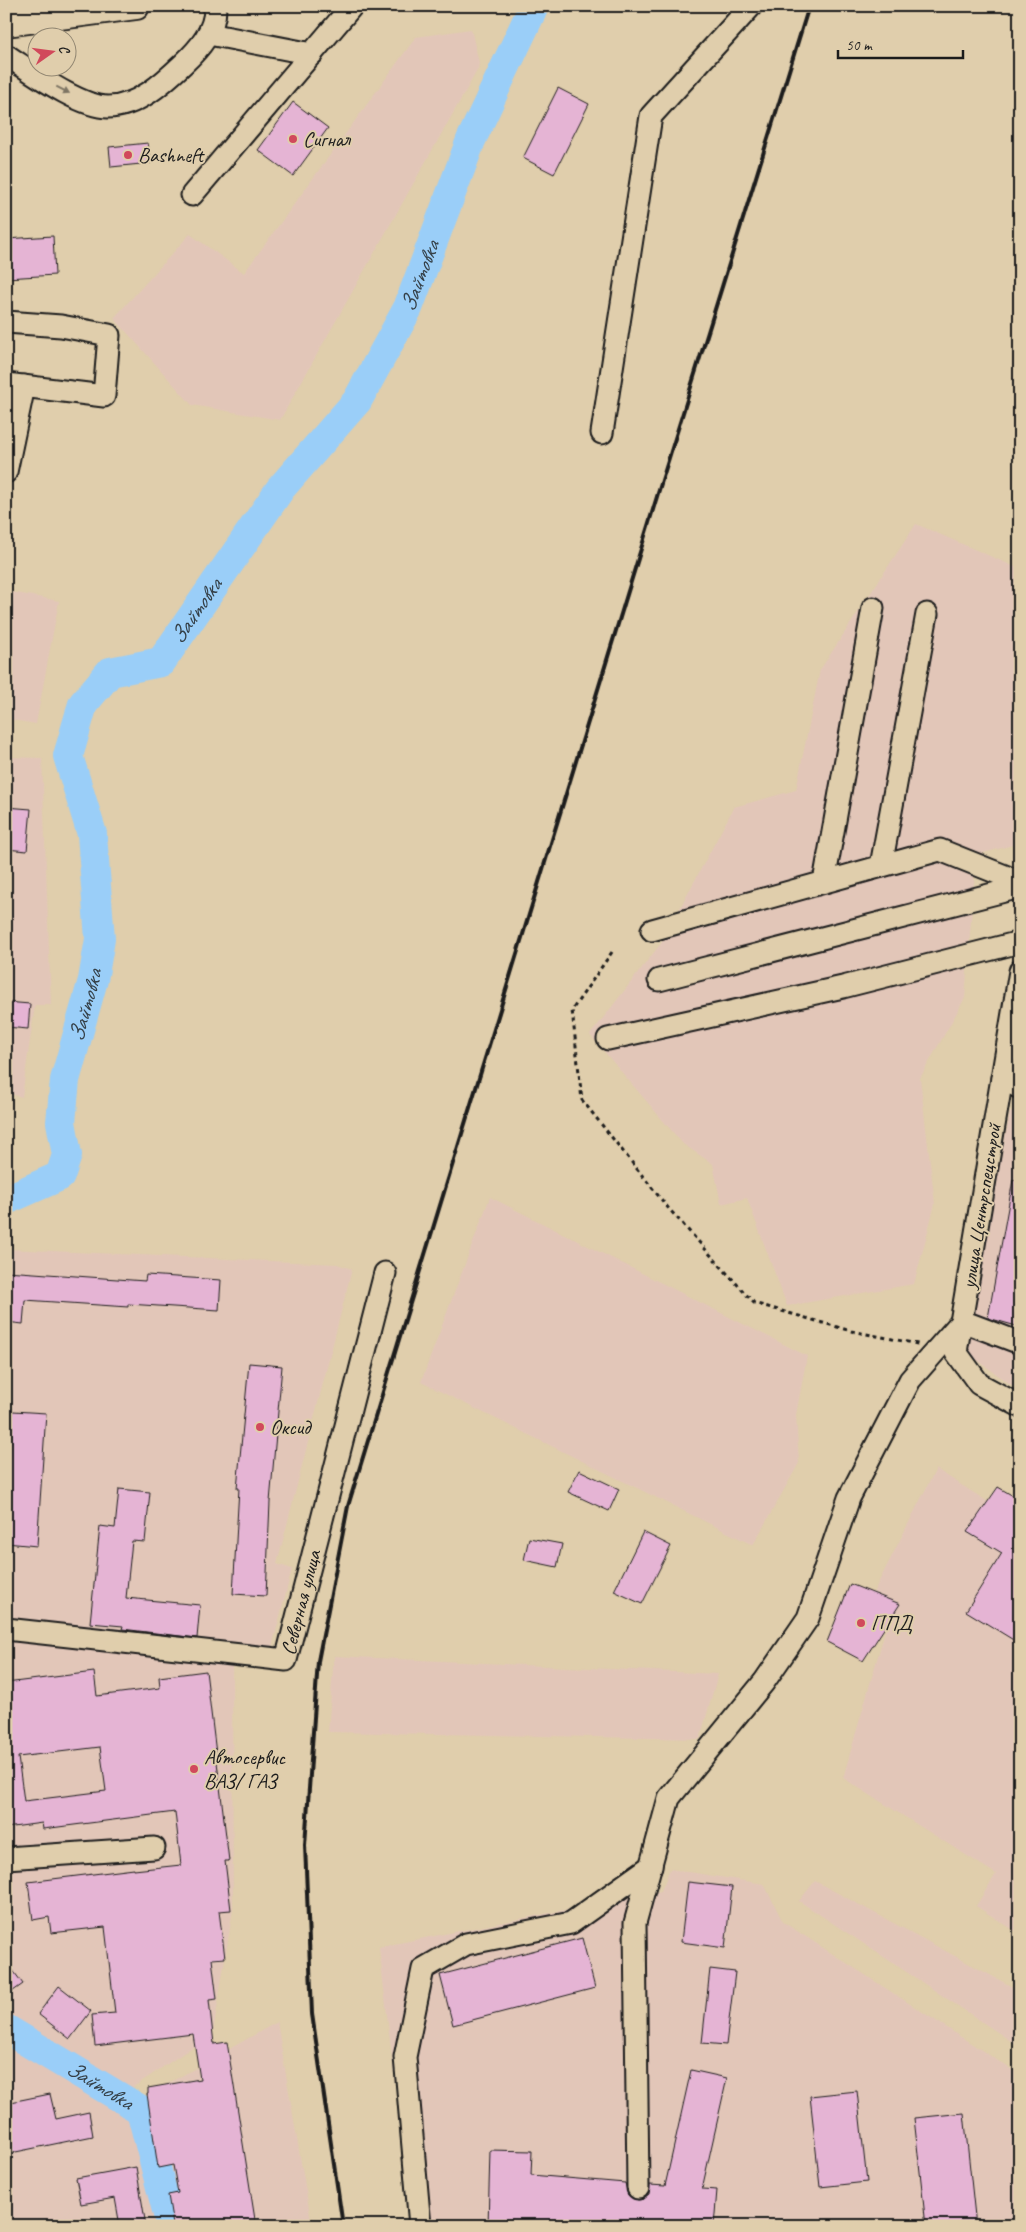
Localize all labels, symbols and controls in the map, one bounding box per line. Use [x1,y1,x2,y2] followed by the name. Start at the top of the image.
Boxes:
[28,28,78,78] north arrow
[838,28,964,60] scale bar
[846,36,873,55] text: 50 m
[55,44,74,56] text: С
[55,86,70,94] one-way arrow
[303,126,352,152] place label: Сигнал
[287,133,299,145] marker: Сигнал
[138,142,205,168] place label: Bashneft
[122,149,134,161] marker: Bashneft
[394,235,447,316] water label: Зайтовка
[164,571,230,649] water label: Зайтовка
[62,966,109,1045] water label: Зайтовка
[955,1120,1007,1292] street label: улица Центрспецстрой
[270,1414,312,1440] place label: Оксид
[254,1421,266,1433] marker: Оксид
[275,1546,327,1658] street label: Северная улица
[871,1610,913,1636] place label: ППД
[855,1617,867,1629] marker: ППД
[204,1744,286,1794] place label: Автосервис ВАЗ/ ГАЗ
[188,1763,200,1775] marker: Автосервис ВАЗ/ ГАЗ
[61,2054,140,2117] water label: Зайтовка

